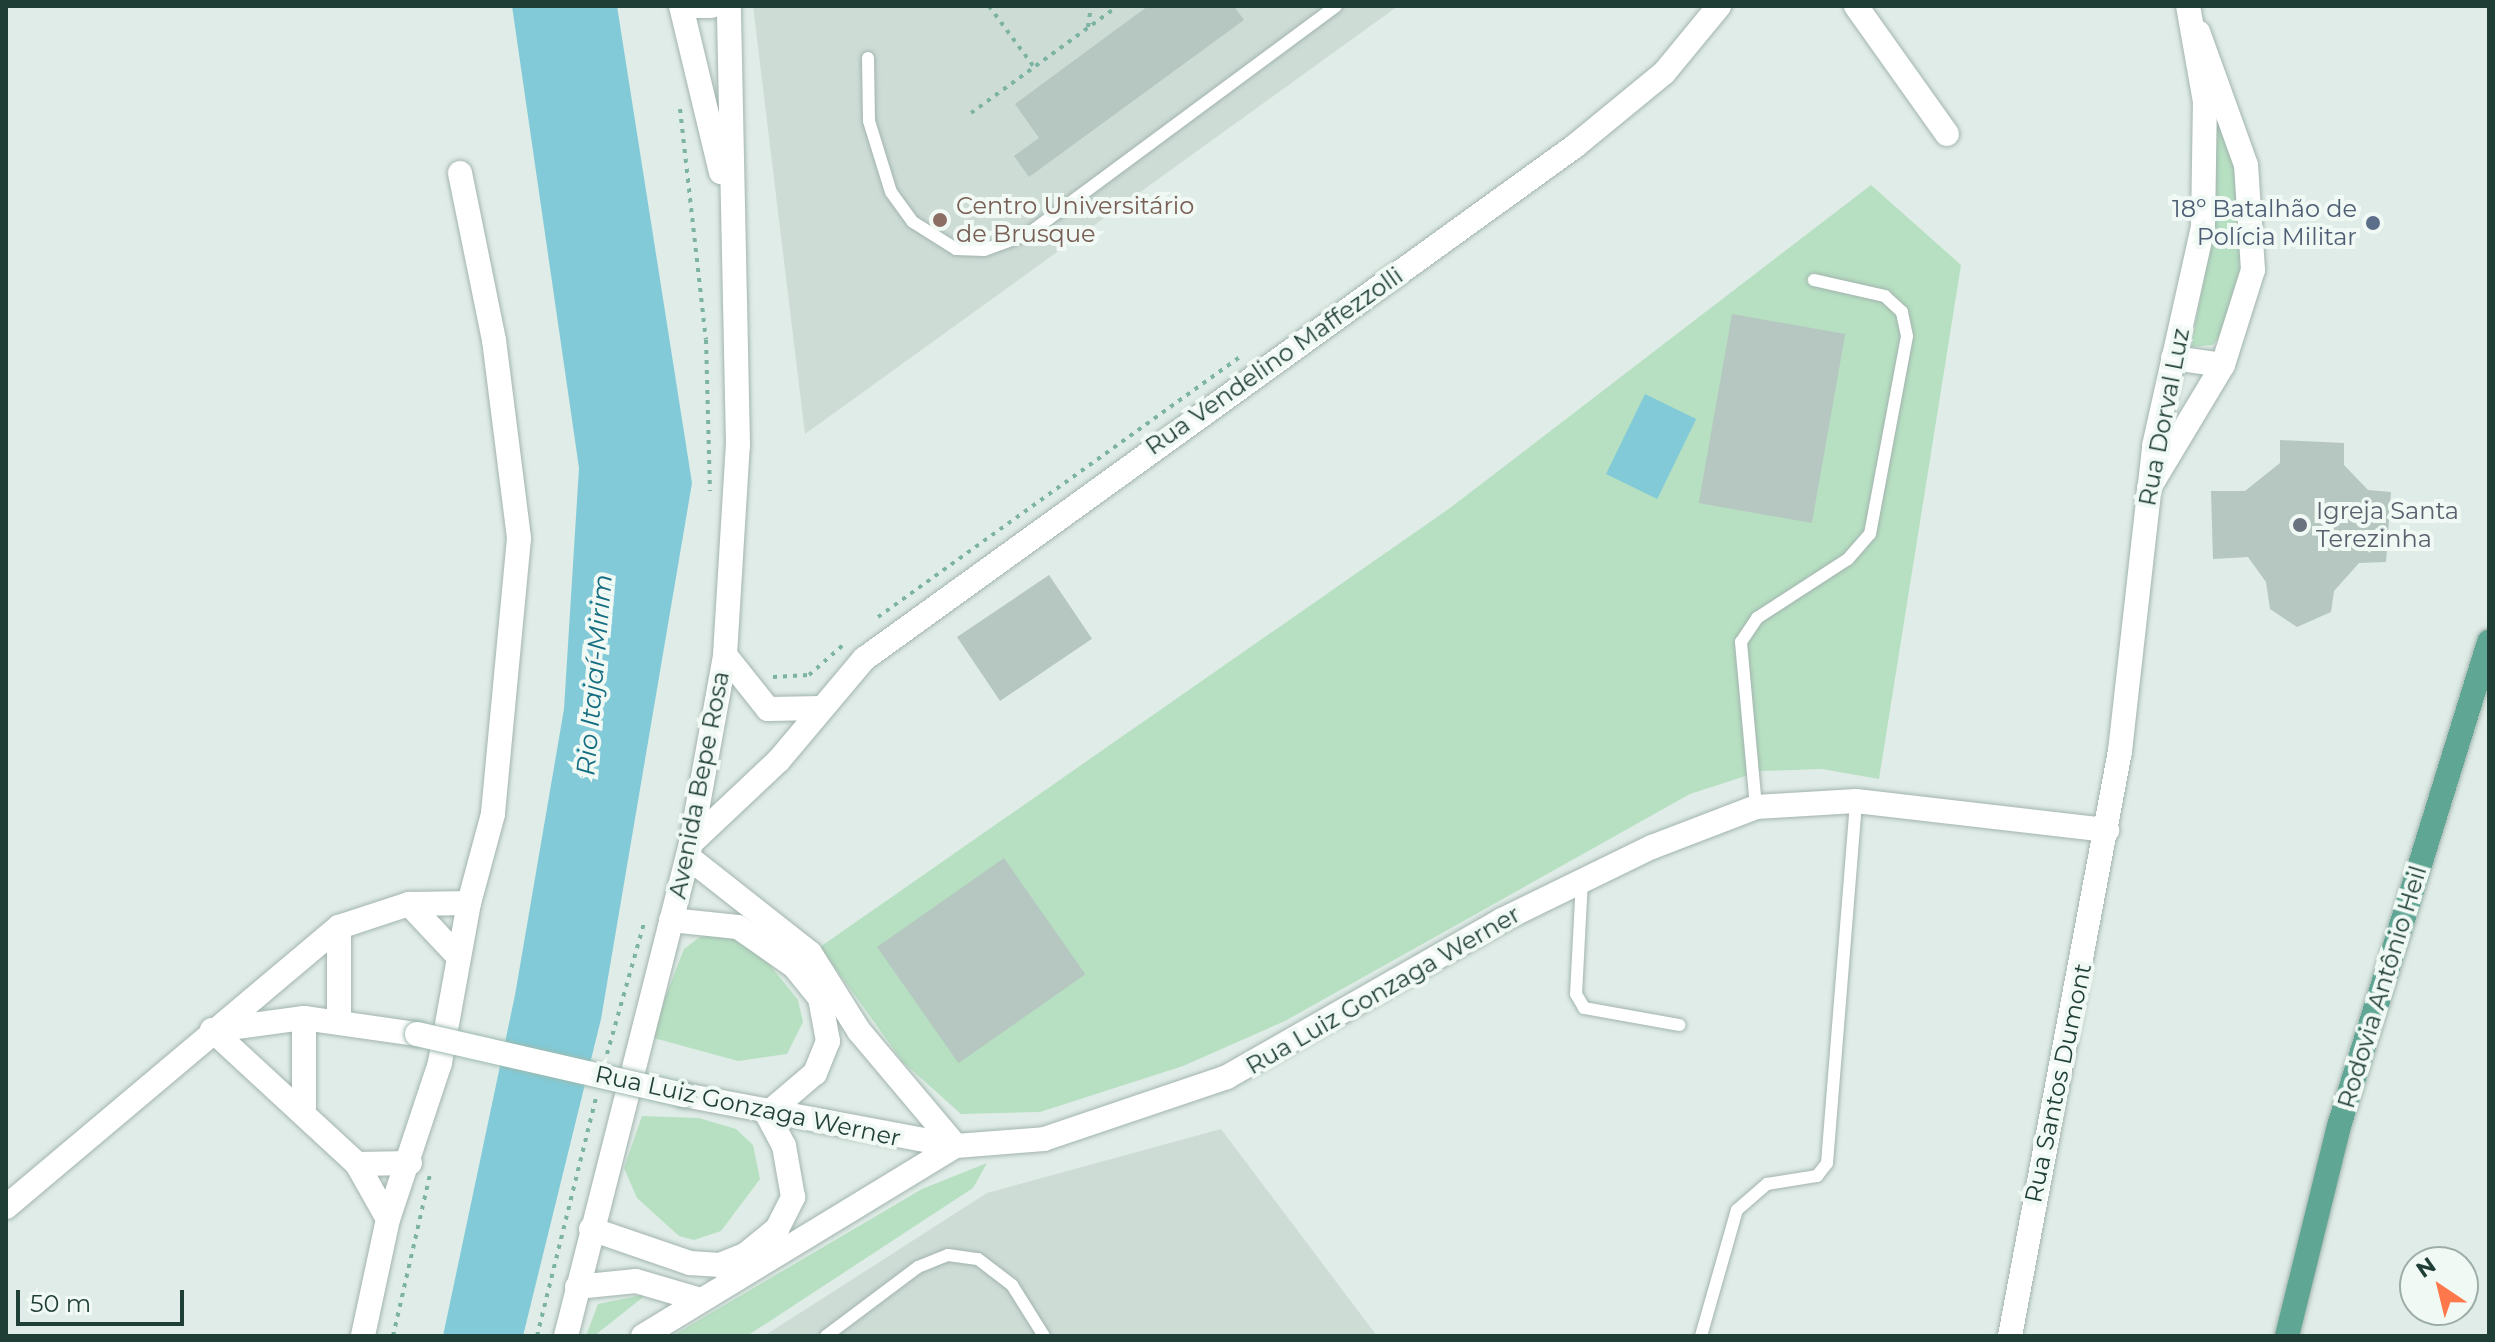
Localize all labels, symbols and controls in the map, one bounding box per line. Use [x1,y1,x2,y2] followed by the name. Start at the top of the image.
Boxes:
[956,192,1194,248] place label: Centro Universitário de Brusque
[2172,195,2357,251] place label: 18º Batalhão de Polícia Militar
[931,211,949,229] marker: Centro Universitário de Brusque
[2364,214,2382,232] marker: 18º Batalhão de Polícia Militar
[1140,261,1408,461] street label: Rua Vendelino Maffezzolli
[2133,326,2195,508] street label: Rua Dorval Luz
[2316,497,2459,553] place label: Igreja Santa Terezinha
[2291,516,2309,534] marker: Igreja Santa Terezinha
[571,573,619,777] water label: Rio Itajaí-Mirim
[663,669,735,901] street label: Avenida Bepe Rosa
[2331,862,2433,1112] street label: Rodovia Antônio Heil
[1241,900,1525,1080] street label: Rua Luiz Gonzaga Werner
[2019,961,2097,1205] street label: Rua Santos Dumont
[593,1060,903,1152] street label: Rua Luiz Gonzaga Werner
[2399,1246,2479,1326] north arrow
[2411,1251,2441,1284] text: N
[20,1274,188,1324] scale bar
[30,1289,91,1318] text: 50 m

